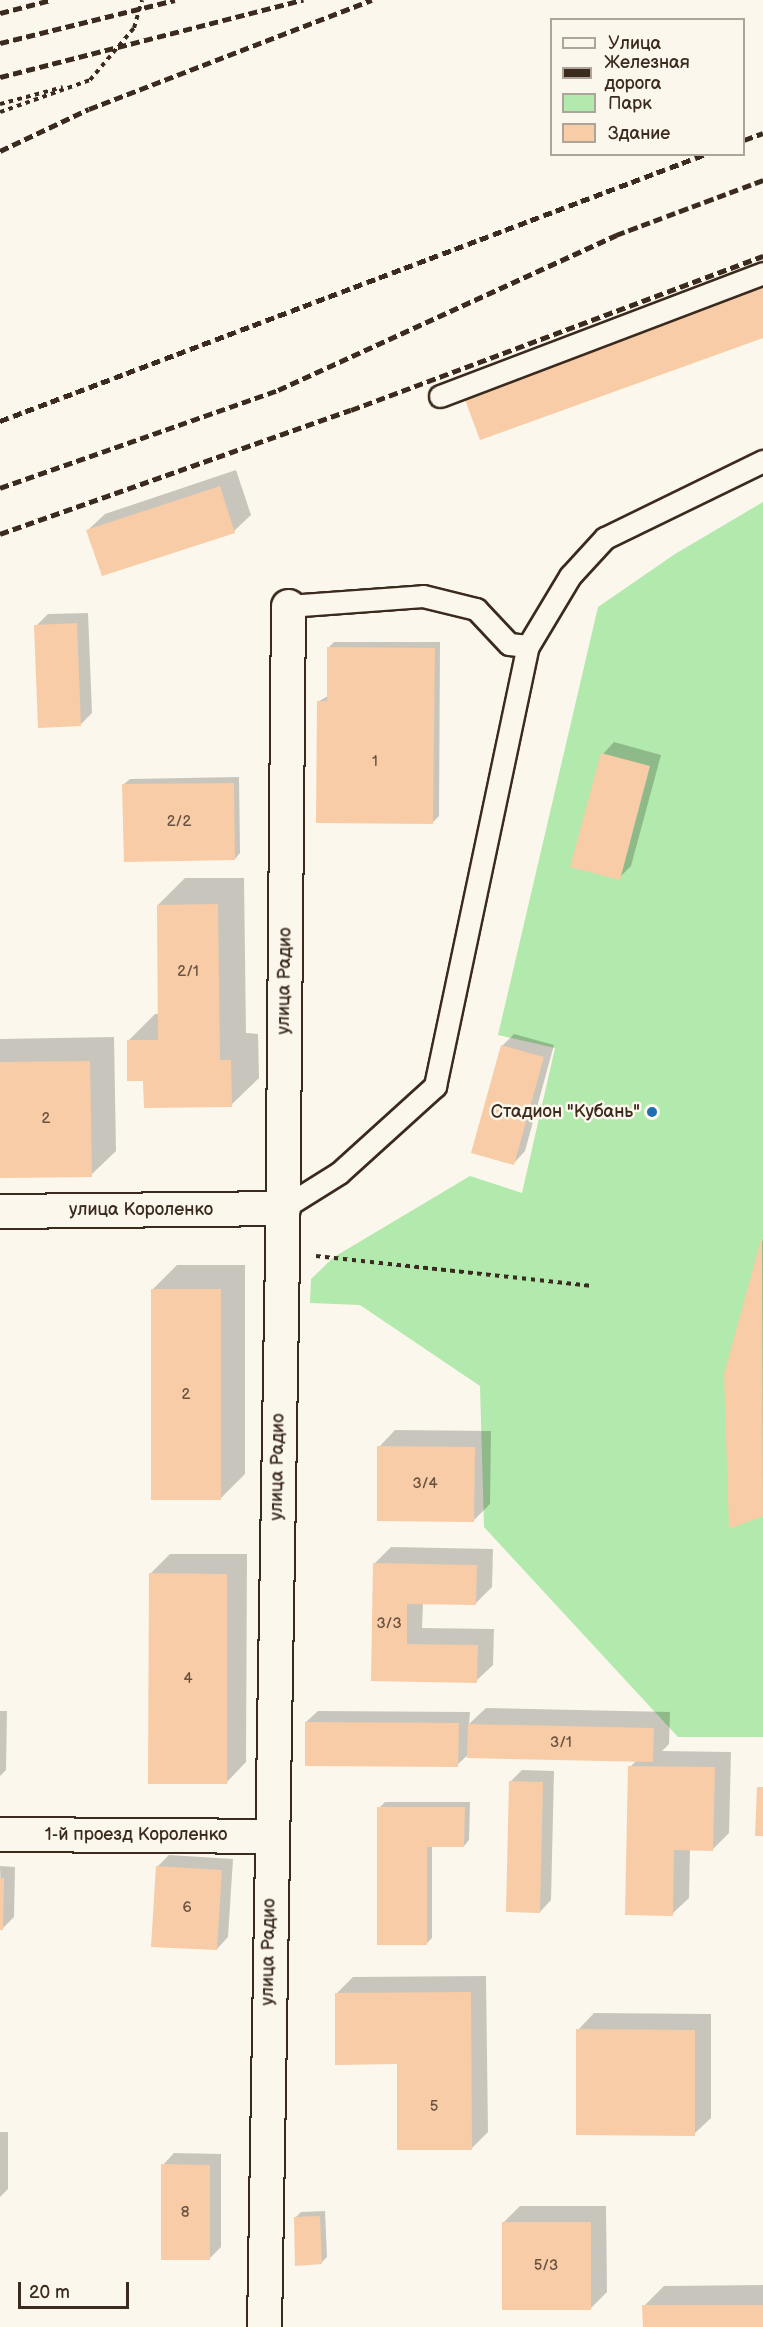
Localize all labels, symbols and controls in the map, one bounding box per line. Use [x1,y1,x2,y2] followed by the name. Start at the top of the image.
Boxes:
[550,18,745,156] legend
[608,33,661,54] text: Улица
[604,52,690,94] text: Железная дорога
[608,93,652,114] text: Парк
[608,123,670,144] text: Здание
[372,753,378,771] house number: 1
[167,813,191,831] house number: 2/2
[273,927,297,1035] street label: улица Радио
[177,963,199,981] house number: 2/1
[491,1101,640,1123] place label: Стадион "Кубань"
[645,1105,659,1119] marker: Стадион "Кубань"
[42,1110,50,1128] house number: 2
[69,1199,213,1221] street label: улица Короленко
[182,1386,190,1404] house number: 2
[266,1413,290,1521] street label: улица Радио
[412,1475,438,1493] house number: 3/4
[376,1615,402,1633] house number: 3/3
[183,1670,193,1688] house number: 4
[550,1734,572,1752] house number: 3/1
[45,1824,227,1846] street label: 1-й проезд Короленко
[257,1898,281,2006] street label: улица Радио
[182,1899,192,1917] house number: 6
[430,2098,438,2116] house number: 5
[181,2204,189,2222] house number: 8
[534,2257,558,2275] house number: 5/3
[21,2270,132,2308] scale bar
[29,2282,70,2303] text: 20 m

